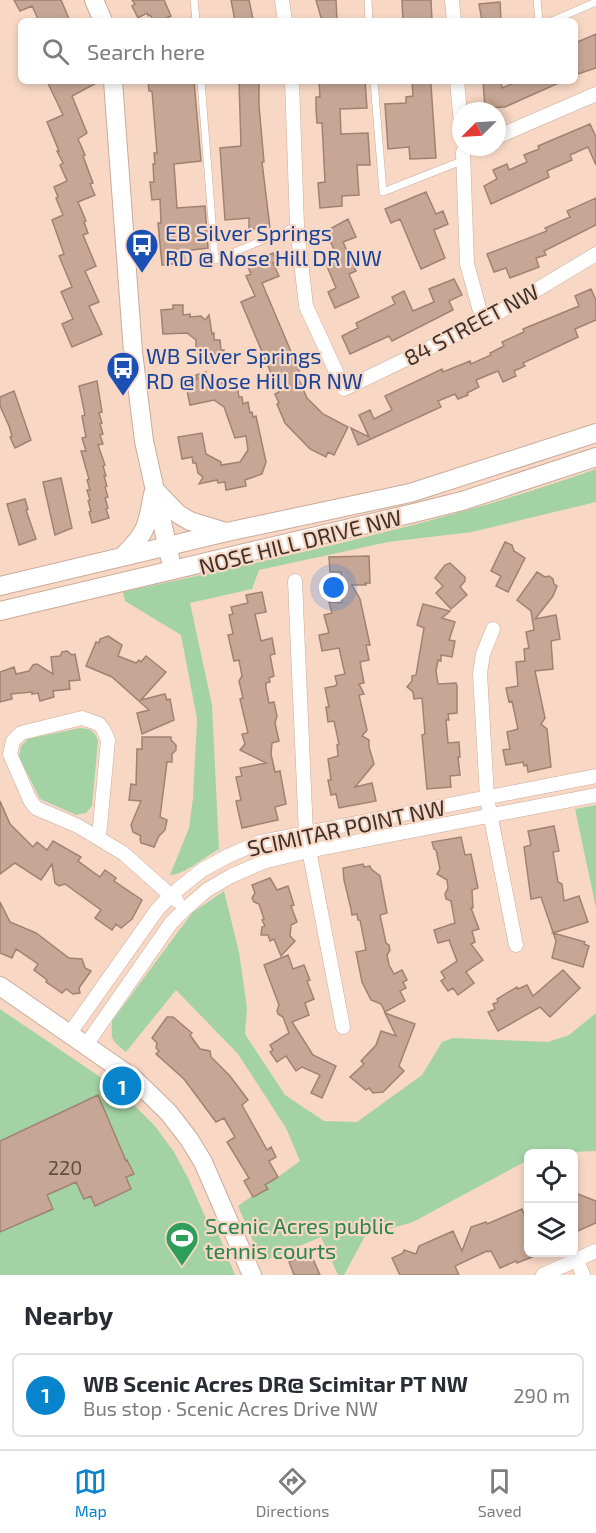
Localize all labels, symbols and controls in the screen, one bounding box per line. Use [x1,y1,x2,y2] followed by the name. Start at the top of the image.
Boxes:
[18,18,578,84] search box
[39,35,72,68] icon: search
[87,38,205,64] text: Search here
[452,102,506,156] north arrow
[165,219,382,270] place label: EB Silver Springs RD @ Nose Hill DR NW
[124,227,160,274] bus stop icon: EB Silver Springs RD @ Nose Hill DR NW
[399,278,543,370] street label: 84 STREET NW
[146,342,363,393] place label: WB Silver Springs RD @ Nose Hill DR NW
[105,350,141,397] bus stop icon: WB Silver Springs RD @ Nose Hill DR NW
[196,503,404,579] street label: NOSE HILL DRIVE NW
[319,573,348,602] your location
[245,793,448,861] street label: SCIMITAR POINT NW
[102,1064,142,1108] pin: 1
[524,1149,578,1257] map controls
[524,1149,578,1203] button: locate
[48,1155,82,1179] house number: 220
[524,1203,578,1257] button: layers
[205,1212,395,1263] place label: Scenic Acres public tennis courts
[164,1220,200,1267] sports icon: Scenic Acres public tennis courts
[24,1299,113,1330] text: Nearby
[83,1370,468,1396] text: WB Scenic Acres DR@ Scimitar PT NW
[41,1383,50,1407] text: 1
[513,1383,570,1407] text: 290 m
[83,1396,378,1420] text: Bus stop · Scenic Acres Drive NW
[74,1465,107,1520] tab: Map
[256,1465,329,1520] tab: Directions
[478,1465,522,1520] tab: Saved

